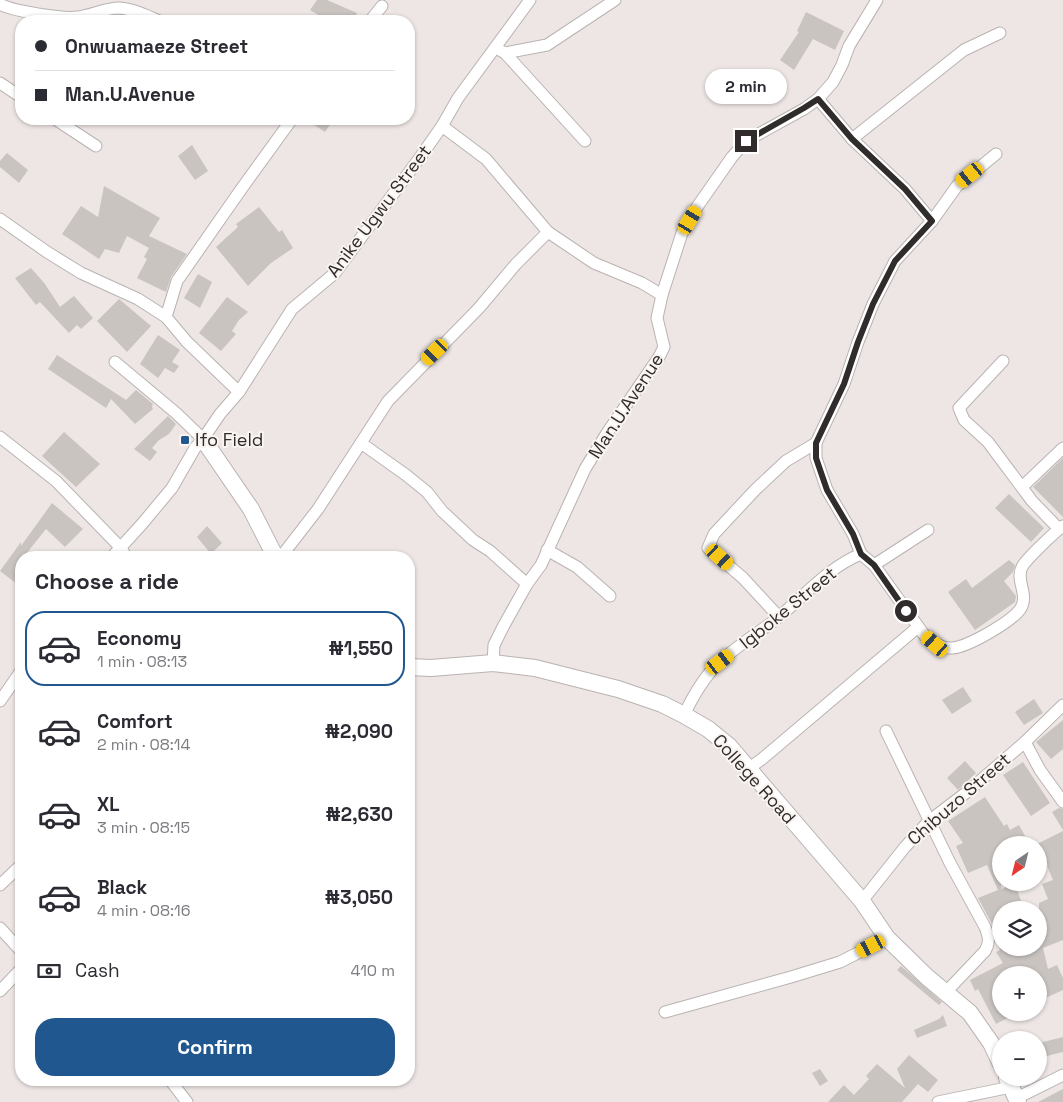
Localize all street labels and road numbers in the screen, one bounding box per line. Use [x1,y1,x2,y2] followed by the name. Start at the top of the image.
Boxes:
[321,140,436,281] street label: Anike Ugwu Street
[583,349,668,463] street label: Man.U.Avenue
[735,561,841,654] street label: Igboke Street
[708,729,801,828] street label: College Road
[902,747,1015,850] street label: Chibuzo Street

